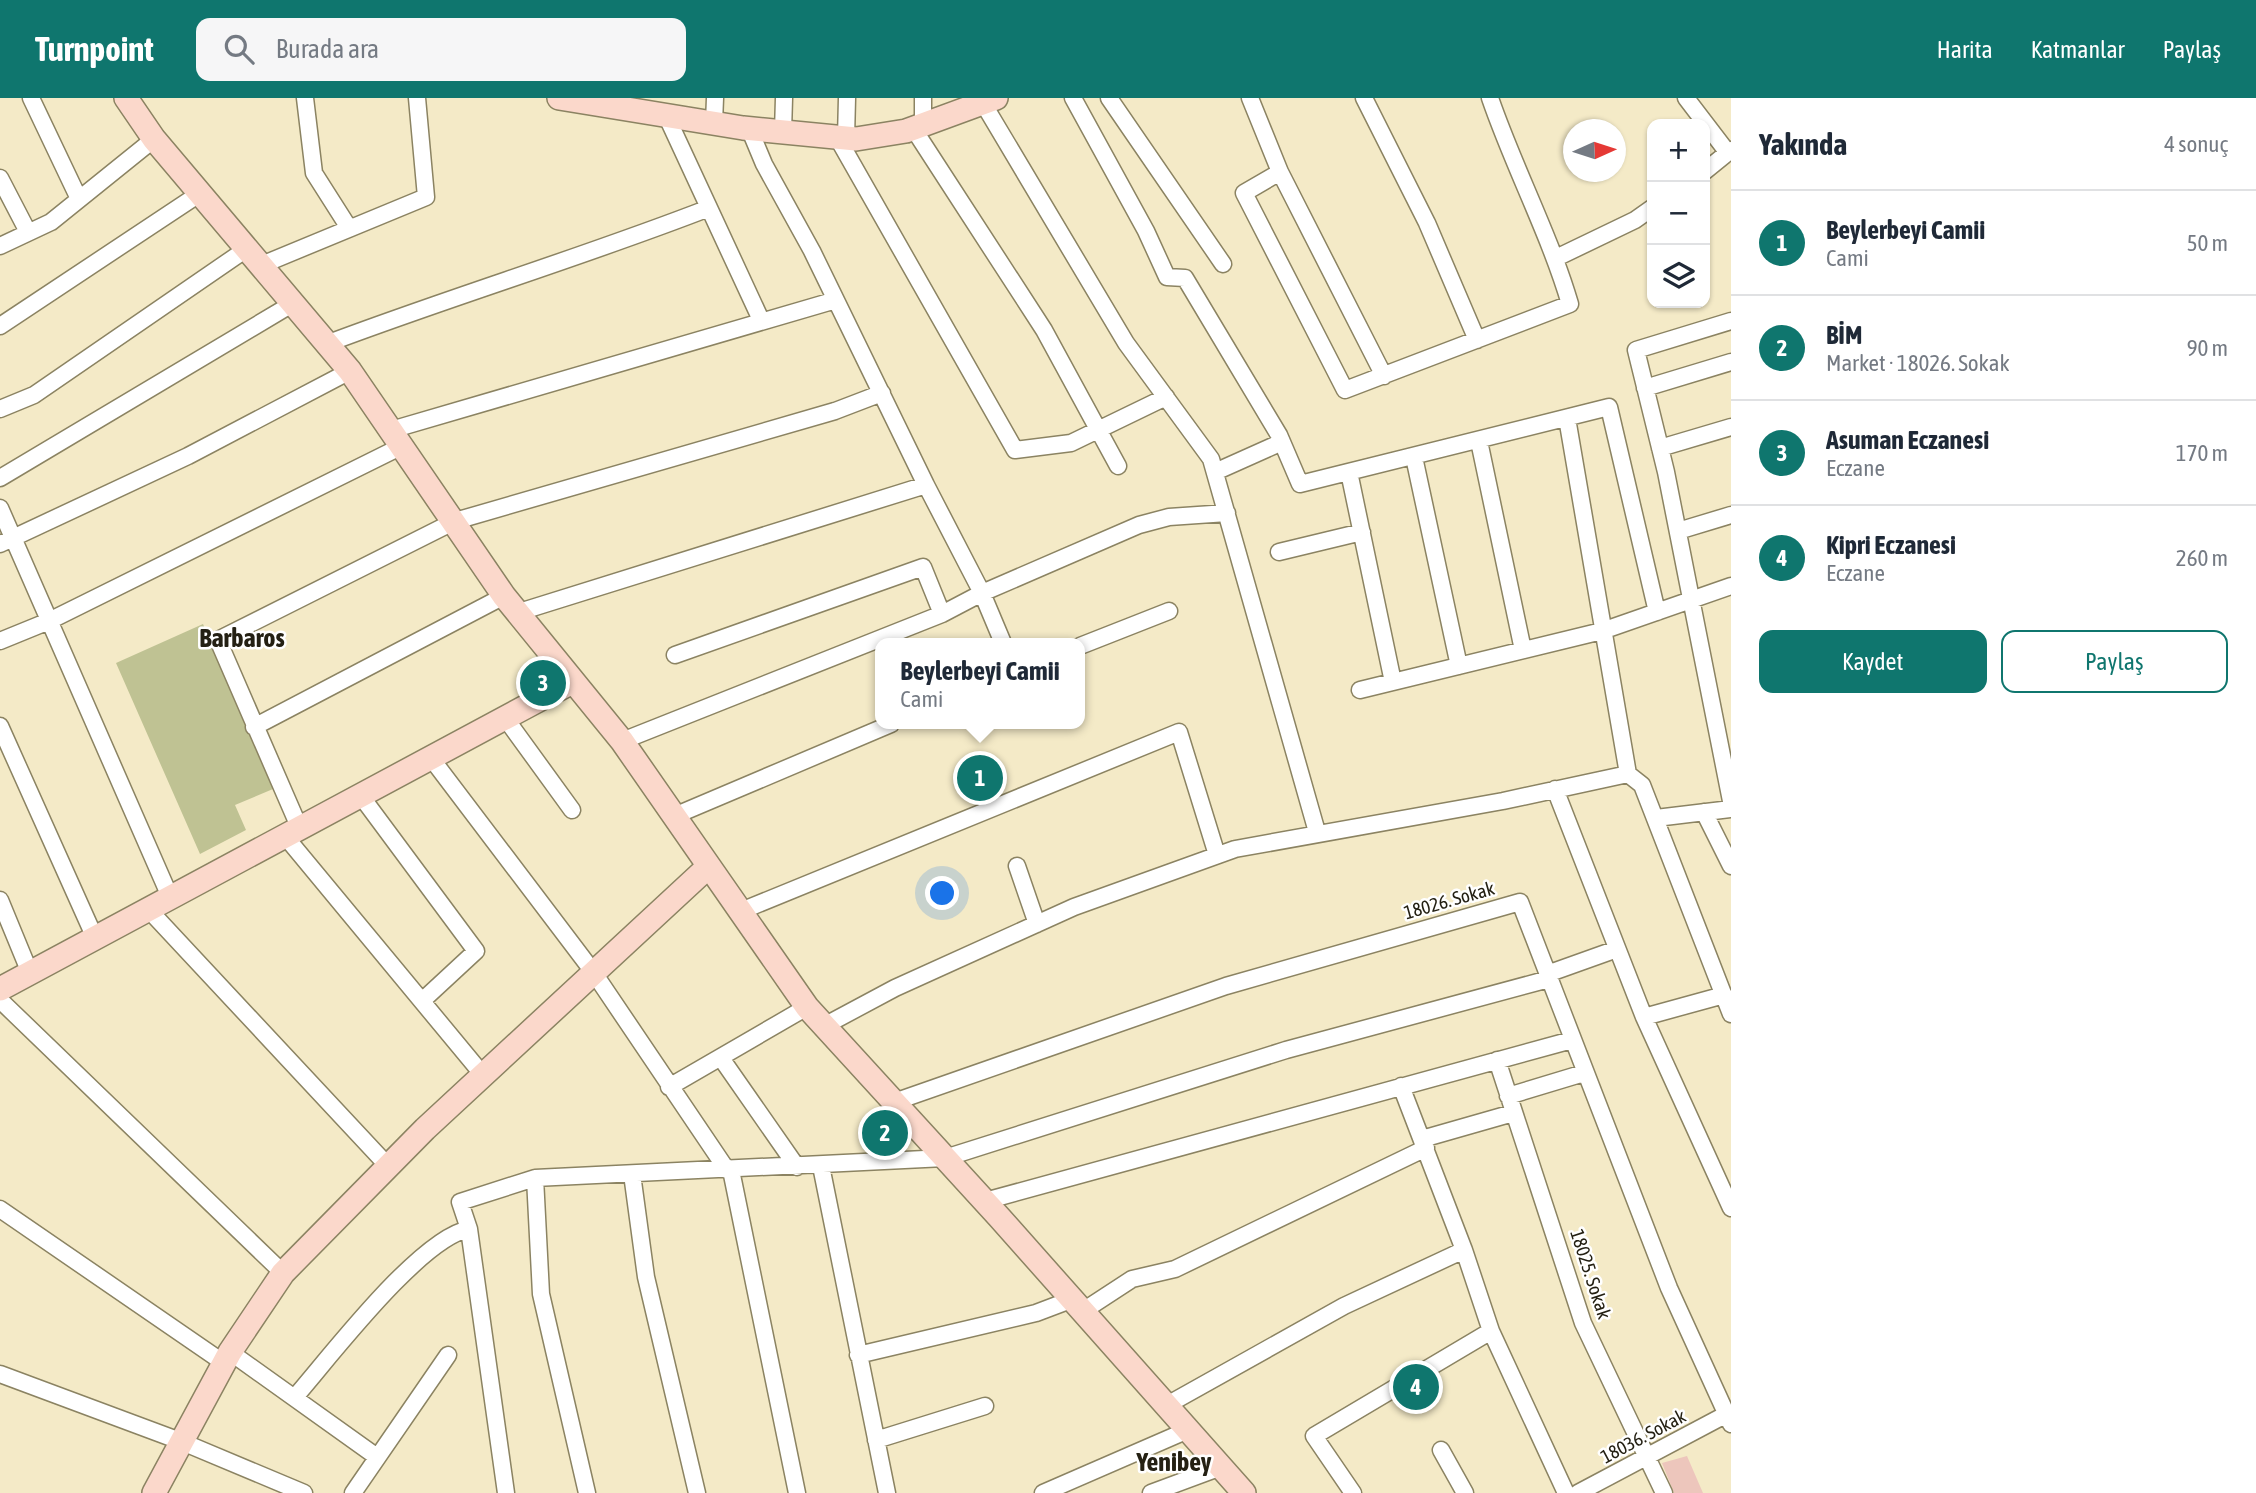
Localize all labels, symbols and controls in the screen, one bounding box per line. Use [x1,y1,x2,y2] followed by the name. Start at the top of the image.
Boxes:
[196,18,686,81] search box
[35,30,154,68] text: Turnpoint
[220,30,258,68] icon: search
[276,34,379,64] text: Burada ara
[1937,36,1993,63] text: Harita
[2031,36,2125,63] text: Katmanlar
[2163,36,2221,63] text: Paylaş
[1563,119,1626,182] north arrow
[1647,119,1710,308] map controls
[1647,119,1710,182] button: +
[1759,127,1847,161] text: Yakında
[2164,131,2228,157] text: 4 sonuç
[1647,182,1710,245] button: −
[1826,215,1985,245] text: Beylerbeyi Camii
[1777,230,1787,256] text: 1
[2187,230,2228,256] text: 50 m
[1647,245,1710,308] button: layers
[1826,245,1869,271] text: Cami
[1826,320,1862,350] text: BİM
[1777,335,1787,361] text: 2
[2187,335,2228,361] text: 90 m
[1826,350,2010,376] text: Market · 18026. Sokak
[1826,425,1989,455] text: Asuman Eczanesi
[1777,440,1787,466] text: 3
[2176,440,2228,466] text: 170 m
[1826,455,1885,481] text: Eczane
[1826,530,1956,560] text: Kipri Eczanesi
[1777,545,1787,571] text: 4
[2176,545,2228,571] text: 260 m
[1826,560,1885,586] text: Eczane
[199,623,285,653] district label: Barbaros
[1759,630,1987,693] button: Kaydet
[2001,630,2228,693] button: Paylaş
[875,638,1085,729] popup
[900,656,1060,686] text: Beylerbeyi Camii
[520,657,566,709] pin: 3
[900,686,943,712] text: Cami
[957,752,1003,804] pin: 1
[925,876,959,910] your location
[1401,876,1497,923] street label: 18026. Sokak
[862,1107,908,1159] pin: 2
[1566,1226,1616,1322] street label: 18025. Sokak
[1393,1361,1439,1413] pin: 4
[1597,1404,1690,1468] street label: 18036. Sokak
[1136,1447,1212,1477] district label: Yenibey

